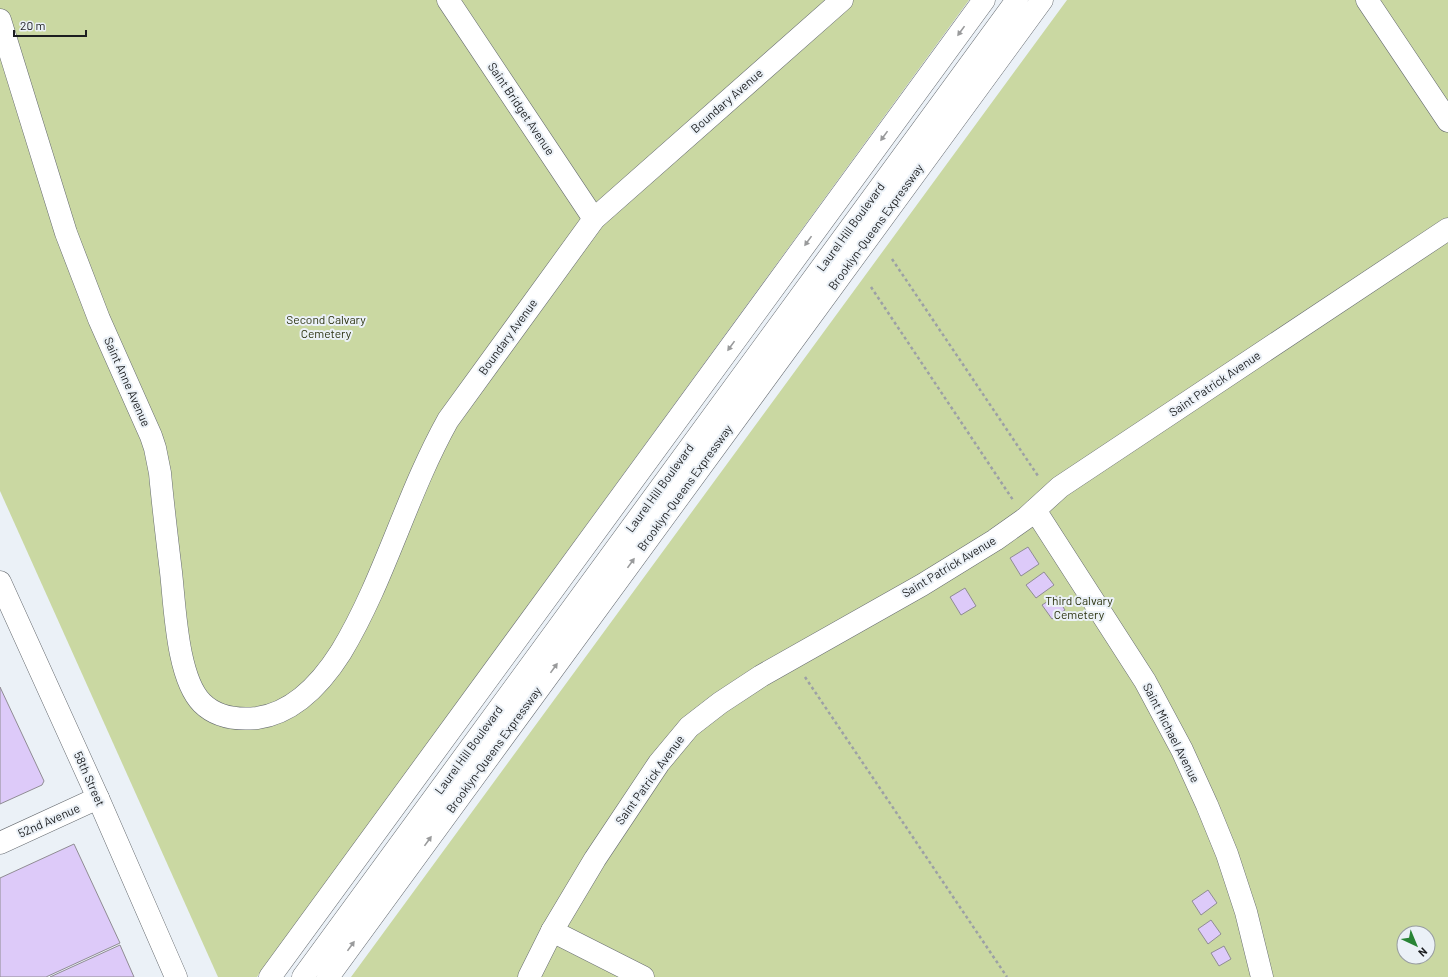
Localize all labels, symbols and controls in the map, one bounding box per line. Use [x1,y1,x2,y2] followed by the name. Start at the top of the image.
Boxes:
[14,12,86,38] scale bar
[20,18,46,32] text: 20 m
[957,26,965,37] one-way arrow
[486,60,558,157] street label: Saint Bridget Avenue
[688,65,765,135] street label: Boundary Avenue
[880,131,888,142] one-way arrow
[825,160,926,292] street label: Brooklyn-Queens Expressway
[813,179,887,273] street label: Laurel Hill Boulevard
[803,236,812,247] one-way arrow
[475,296,539,377] street label: Boundary Avenue
[286,312,366,340] park label: Second Calvary Cemetery
[102,335,154,429] street label: Saint Anne Avenue
[727,341,735,352] one-way arrow
[1166,347,1263,419] street label: Saint Patrick Avenue
[634,421,735,553] street label: Brooklyn-Queens Expressway
[622,440,696,534] street label: Laurel Hill Boulevard
[899,533,998,600] street label: Saint Patrick Avenue
[627,557,635,568] one-way arrow
[1045,593,1113,621] park label: Third Calvary Cemetery
[550,662,559,673] one-way arrow
[1141,681,1203,785] street label: Saint Michael Avenue
[443,683,544,815] street label: Brooklyn-Queens Expressway
[431,702,505,796] street label: Laurel Hill Boulevard
[612,732,686,827] street label: Saint Patrick Avenue
[72,749,108,808] street label: 58th Street
[16,800,82,840] street label: 52nd Avenue
[424,835,432,846] one-way arrow
[1396,925,1436,965] north arrow
[347,940,356,951] one-way arrow
[1416,945,1430,960] text: N

